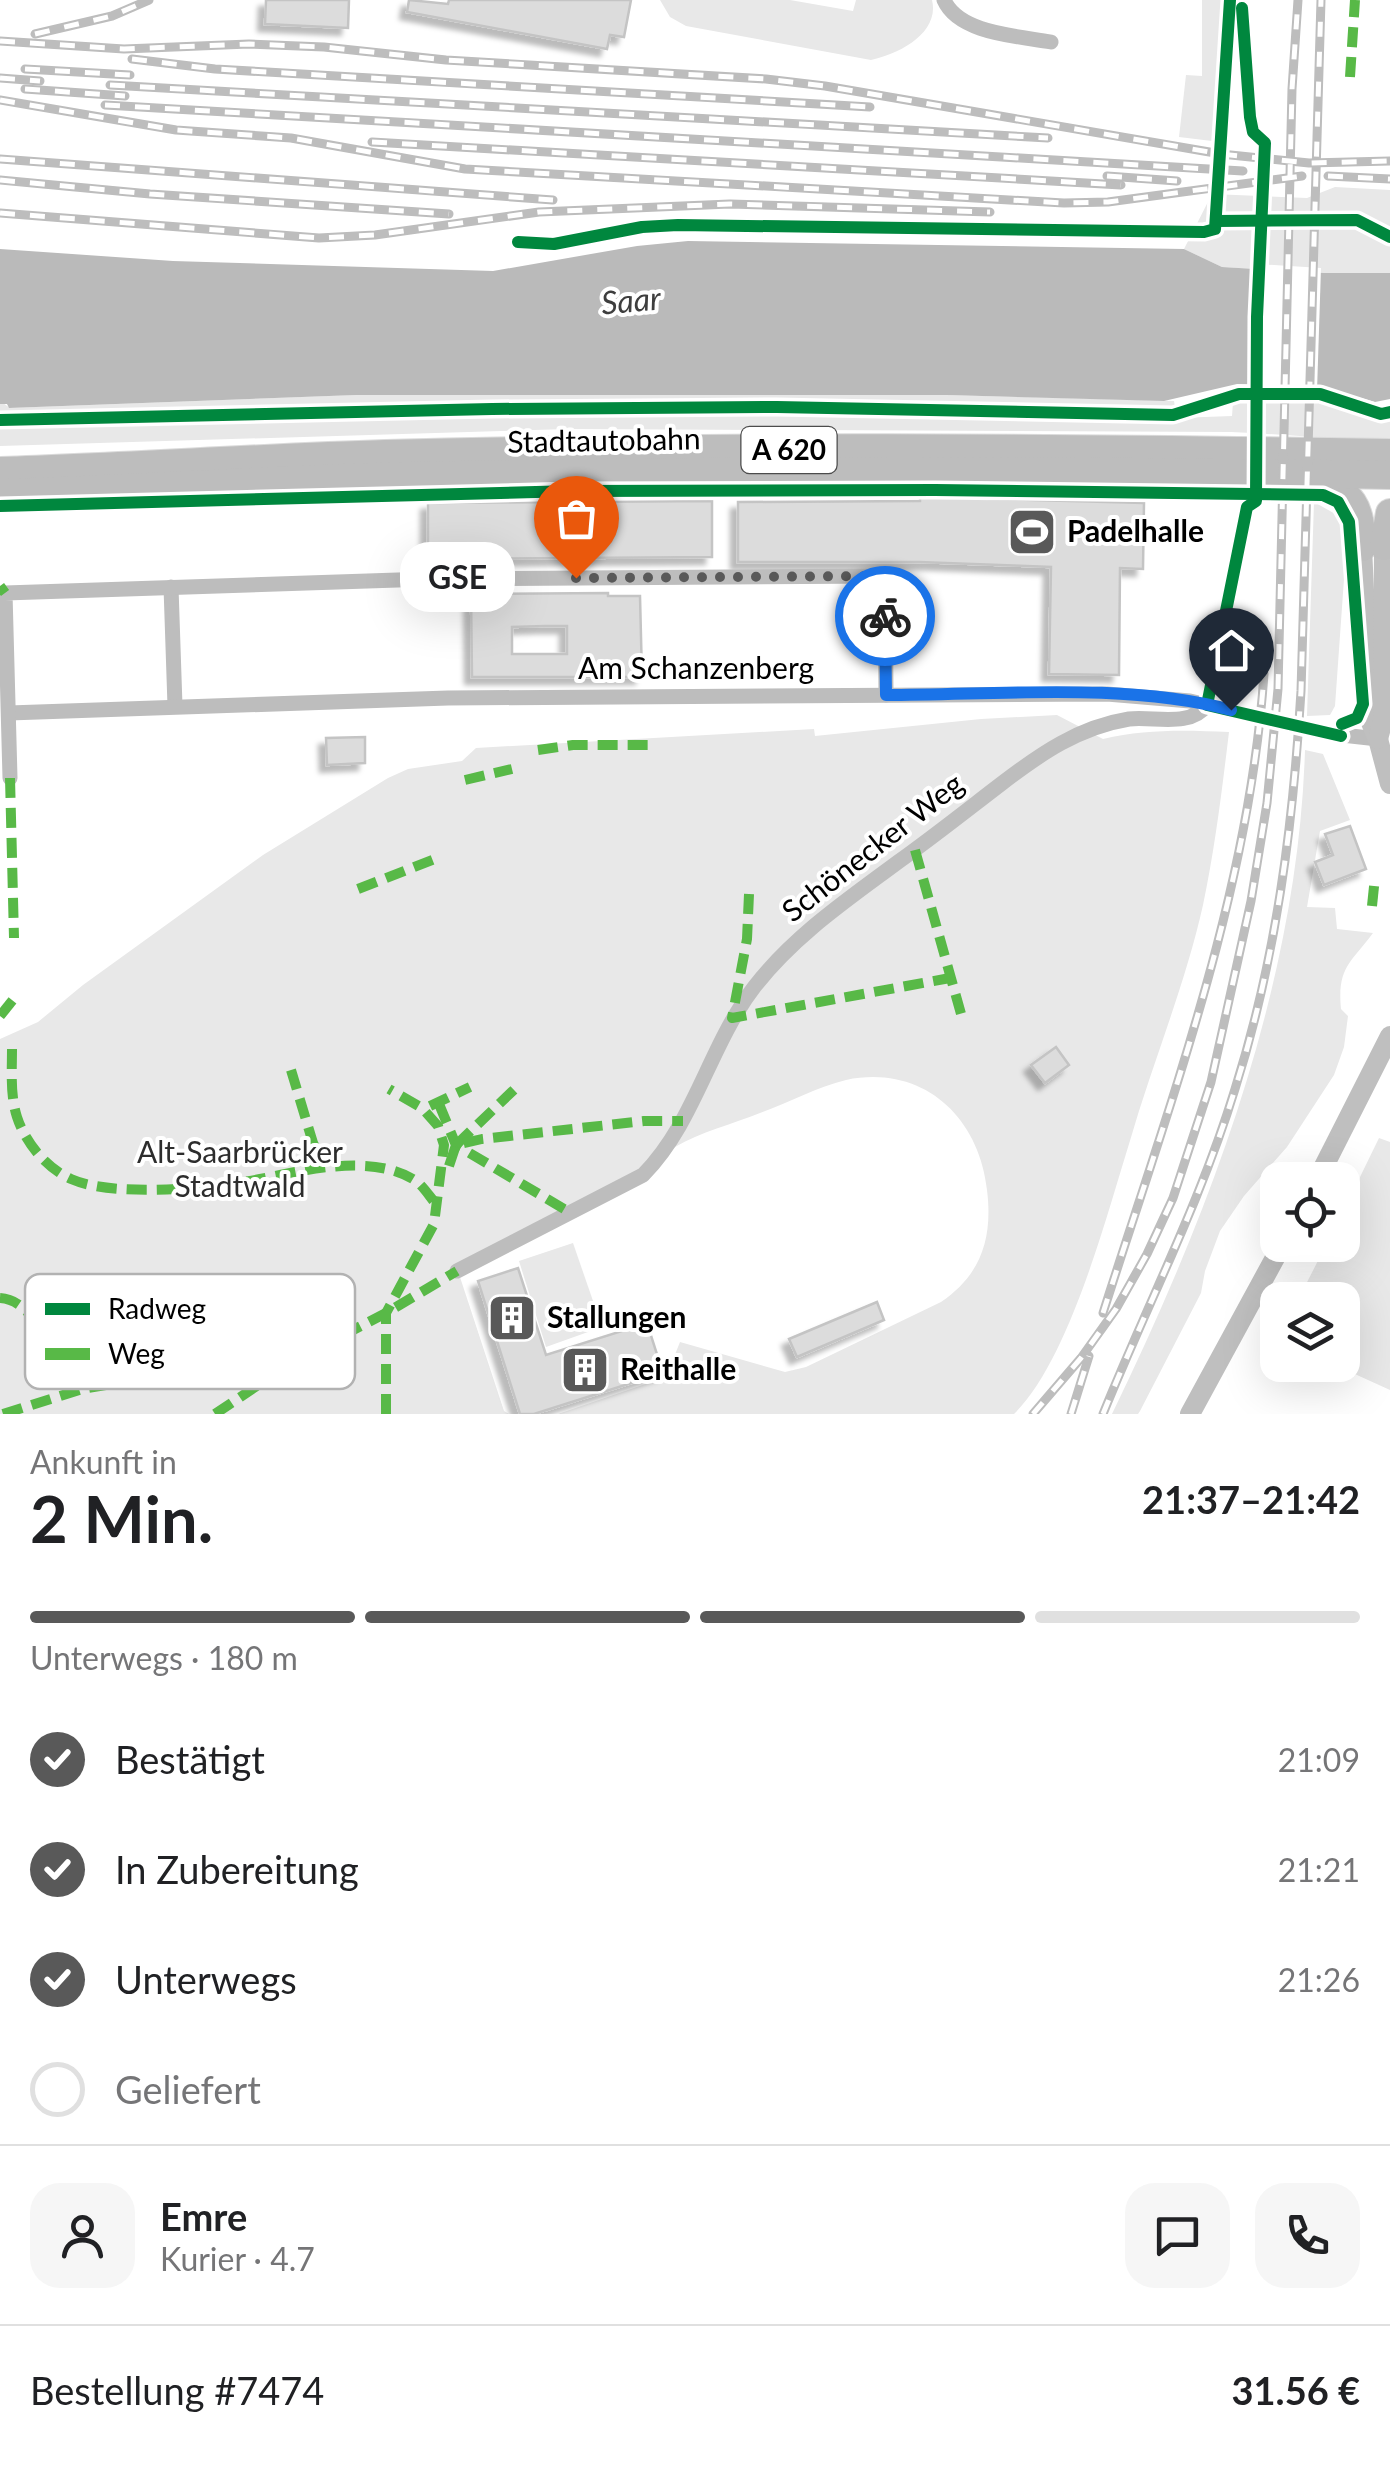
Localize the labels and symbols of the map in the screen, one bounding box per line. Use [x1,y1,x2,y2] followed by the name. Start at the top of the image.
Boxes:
[599,277,663,322] water label: Saar
[507,419,701,459] street label: Stadtautobahn
[742,427,836,473] road number: A 620
[534,476,619,579] pin
[1006,506,1058,558] sports icon: Padelhalle
[1067,512,1204,548] place label: Padelhalle
[401,543,516,613] callout: GSE
[835,566,935,666] courier
[1189,608,1274,711] pin
[578,649,814,685] street label: Am Schanzenberg
[774,765,969,928] street label: Schönecker Weg
[137,1133,343,1203] park label: Alt-Saarbrücker Stadtwald
[25,1274,355,1389] legend
[108,1291,206,1325] text: Radweg
[486,1292,538,1344] building icon: Stallungen
[547,1298,686,1334] place label: Stallungen
[108,1336,165,1370] text: Weg
[559,1344,611,1396] building icon: Reithalle
[620,1350,736,1386] place label: Reithalle

